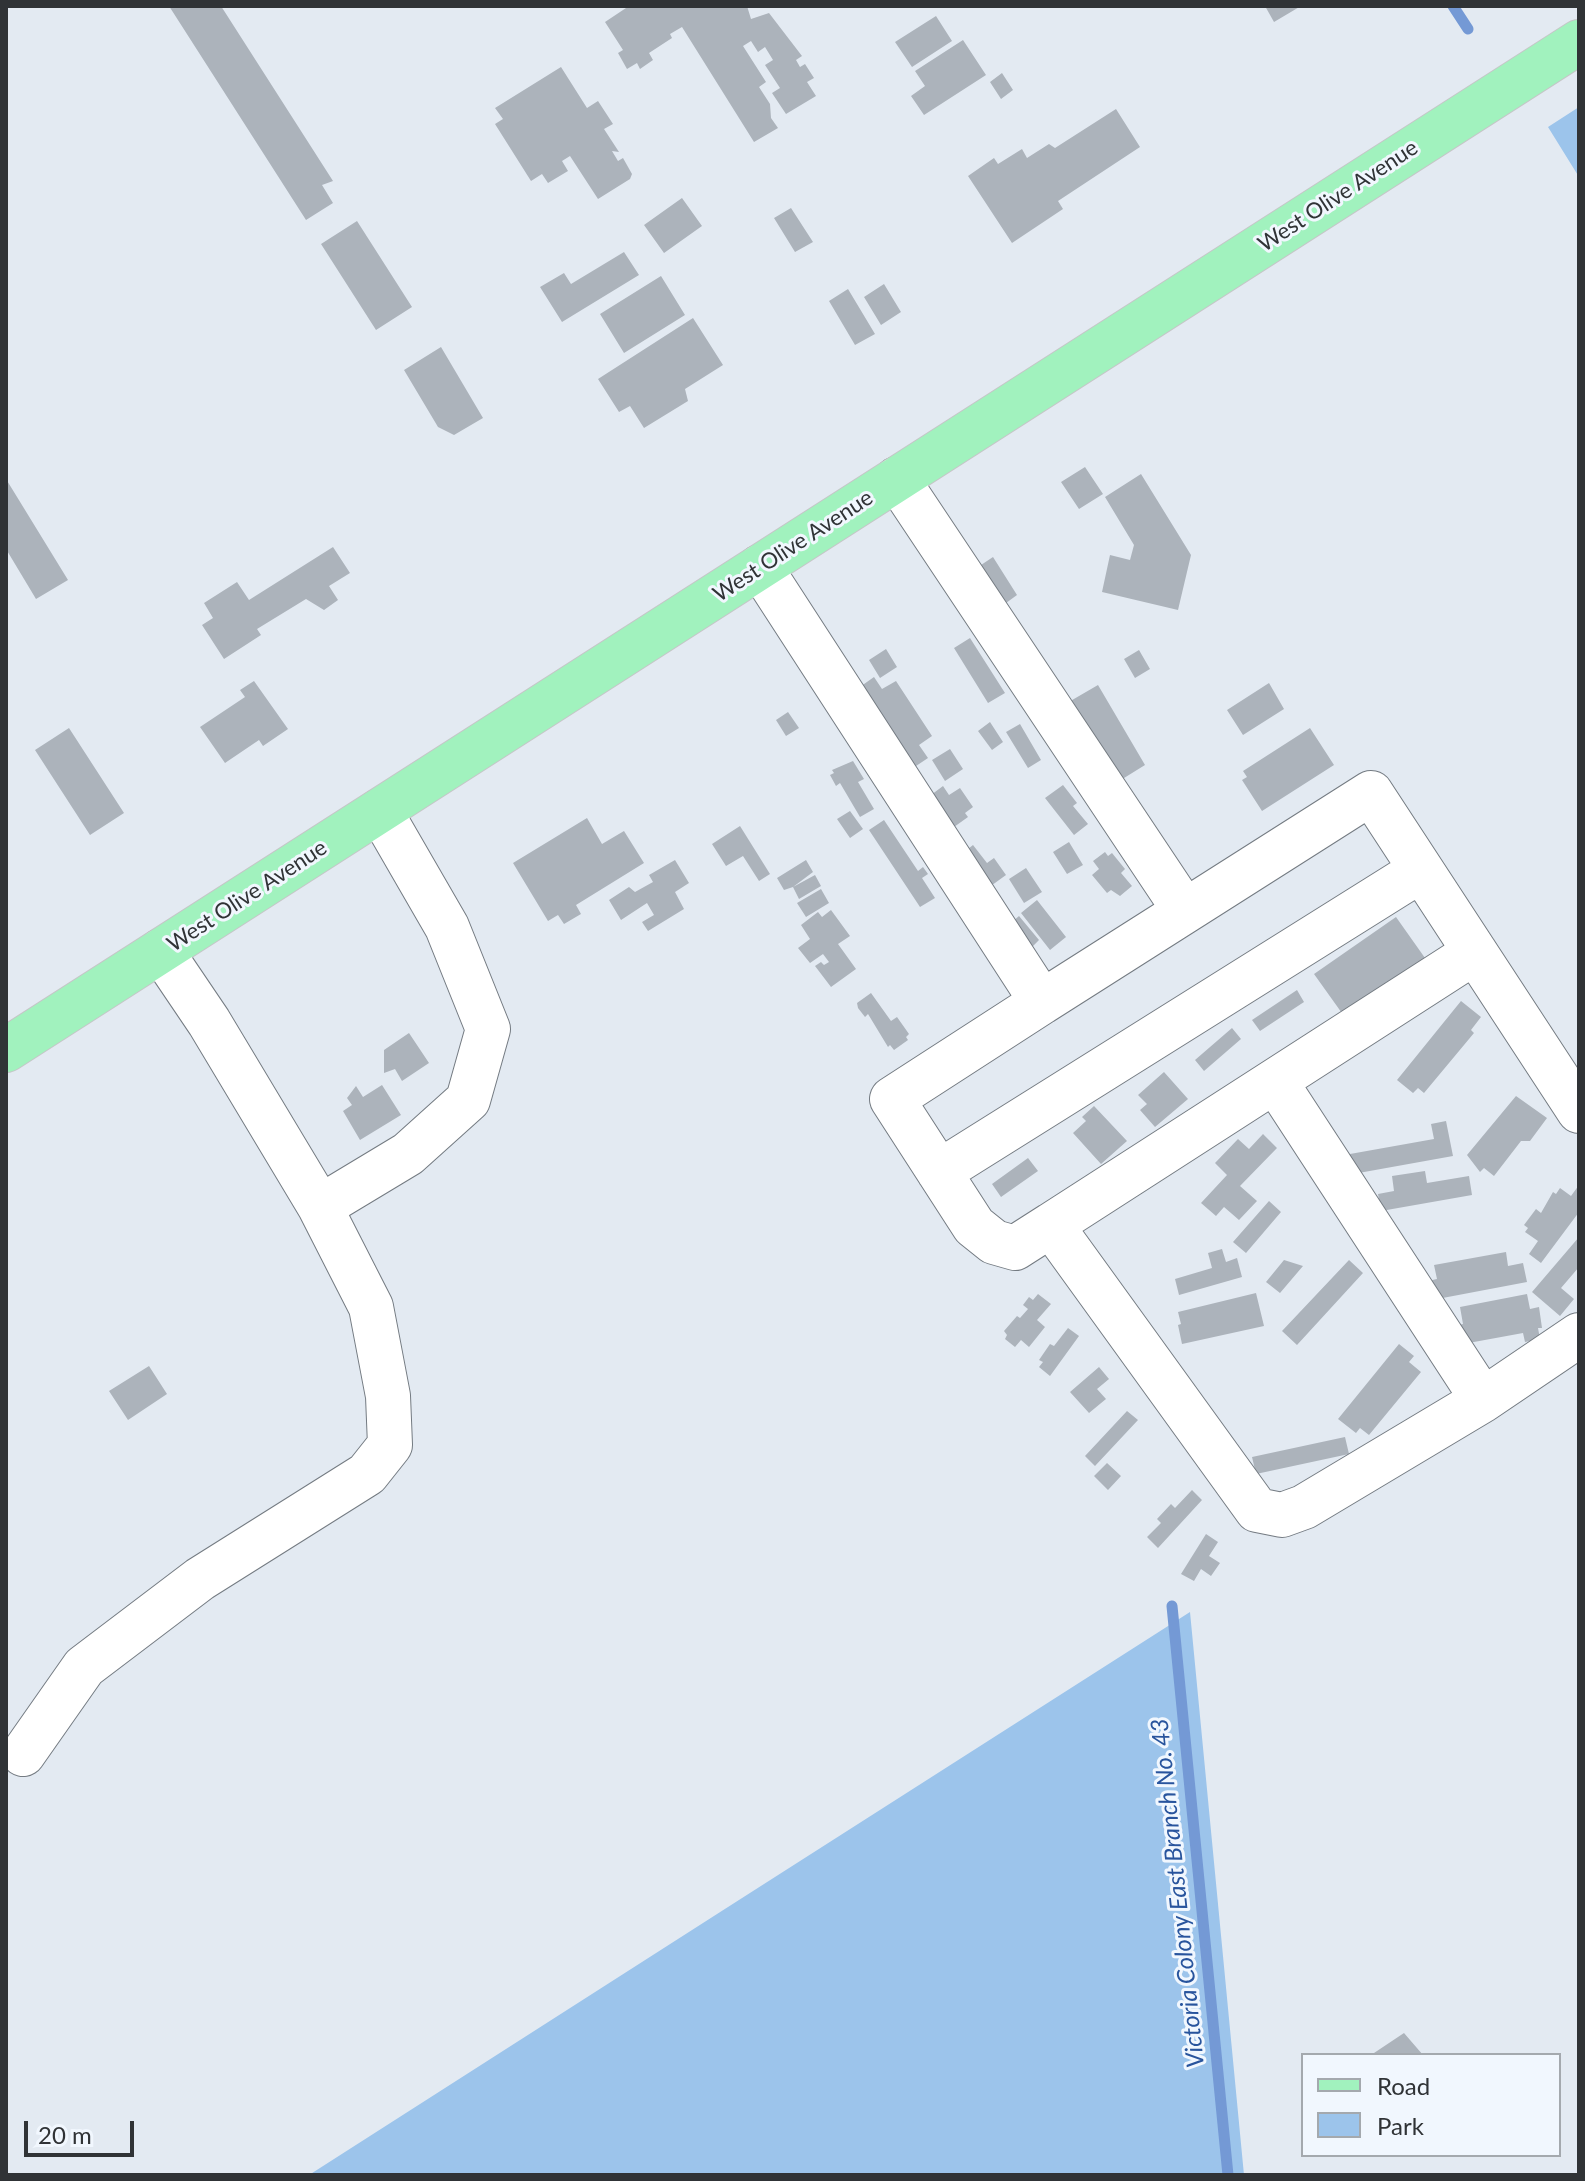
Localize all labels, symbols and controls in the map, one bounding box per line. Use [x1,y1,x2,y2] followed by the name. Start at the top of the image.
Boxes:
[1253,134,1423,258] street label: West Olive Avenue
[708,484,878,608] street label: West Olive Avenue
[162,834,332,958] street label: West Olive Avenue
[1145,1717,1211,2069] water label: Victoria Colony East Branch No. 43
[1301,2053,1561,2157] legend
[1377,2071,1430,2100] text: Road
[28,2105,138,2155] scale bar
[1377,2111,1424,2140] text: Park
[38,2120,92,2149] text: 20 m

